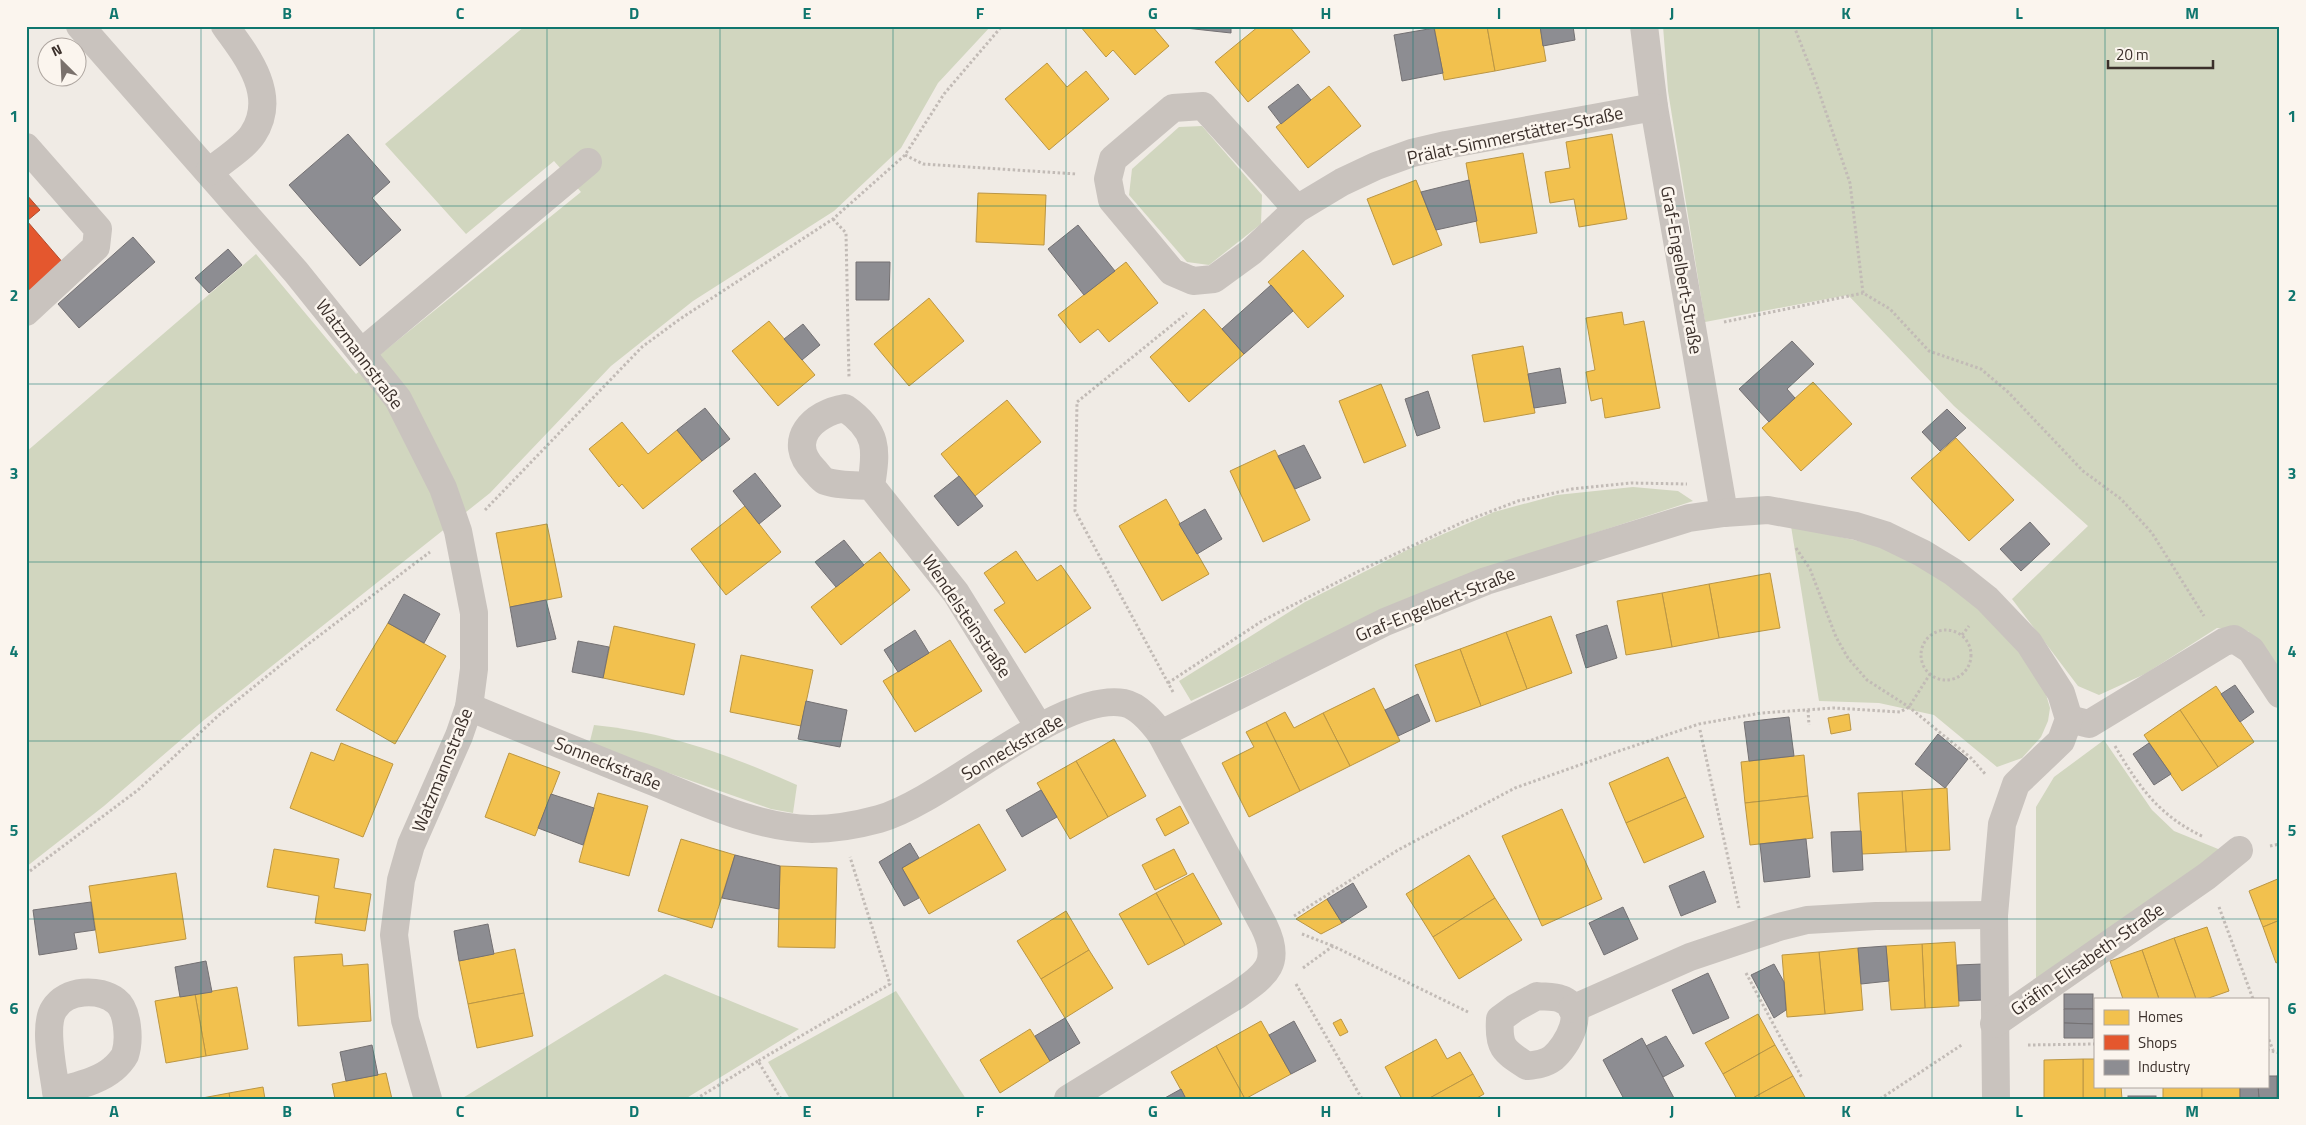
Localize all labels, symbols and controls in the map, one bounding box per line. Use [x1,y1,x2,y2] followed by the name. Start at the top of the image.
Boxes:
[109,1,119,25] text: A
[282,1,292,25] text: B
[456,1,465,25] text: C
[629,1,639,25] text: D
[803,1,812,25] text: E
[976,1,985,25] text: F
[1148,1,1158,25] text: G
[1321,1,1331,25] text: H
[1497,1,1501,25] text: I
[1670,1,1674,25] text: J
[1841,1,1851,25] text: K
[2015,1,2023,25] text: L
[2185,1,2199,25] text: M
[38,38,88,88] north arrow
[48,38,65,61] text: N
[2108,38,2214,70] scale bar
[2116,43,2149,66] text: 20 m
[1404,99,1626,171] street label: Prälat-Simmerstätter-Straße
[10,104,18,128] text: 1
[2288,104,2296,128] text: 1
[1654,184,1710,356] street label: Graf-Engelbert-Straße
[10,283,18,307] text: 2
[2288,283,2296,307] text: 2
[310,293,410,415] street label: Watzmannstraße
[10,461,18,485] text: 3
[2288,461,2296,485] text: 3
[916,549,1018,683] street label: Wendelsteinstraße
[1351,560,1519,648] street label: Graf-Engelbert-Straße
[10,639,19,663] text: 4
[2288,639,2297,663] text: 4
[405,704,479,836] street label: Watzmannstraße
[956,707,1068,787] street label: Sonneckstraße
[550,729,666,797] street label: Sonneckstraße
[10,818,19,842] text: 5
[2288,818,2297,842] text: 5
[2005,896,2169,1022] street label: Gräfin-Elisabeth-Straße
[10,996,19,1020] text: 6
[2288,996,2297,1020] text: 6
[2094,998,2268,1088] legend
[2138,1005,2183,1028] text: Homes
[2138,1031,2177,1054] text: Shops
[2138,1055,2190,1078] text: Industry
[109,1099,119,1123] text: A
[282,1099,292,1123] text: B
[456,1099,465,1123] text: C
[629,1099,639,1123] text: D
[803,1099,812,1123] text: E
[976,1099,985,1123] text: F
[1148,1099,1158,1123] text: G
[1321,1099,1331,1123] text: H
[1497,1099,1501,1123] text: I
[1670,1099,1674,1123] text: J
[1841,1099,1851,1123] text: K
[2015,1099,2023,1123] text: L
[2185,1099,2199,1123] text: M

